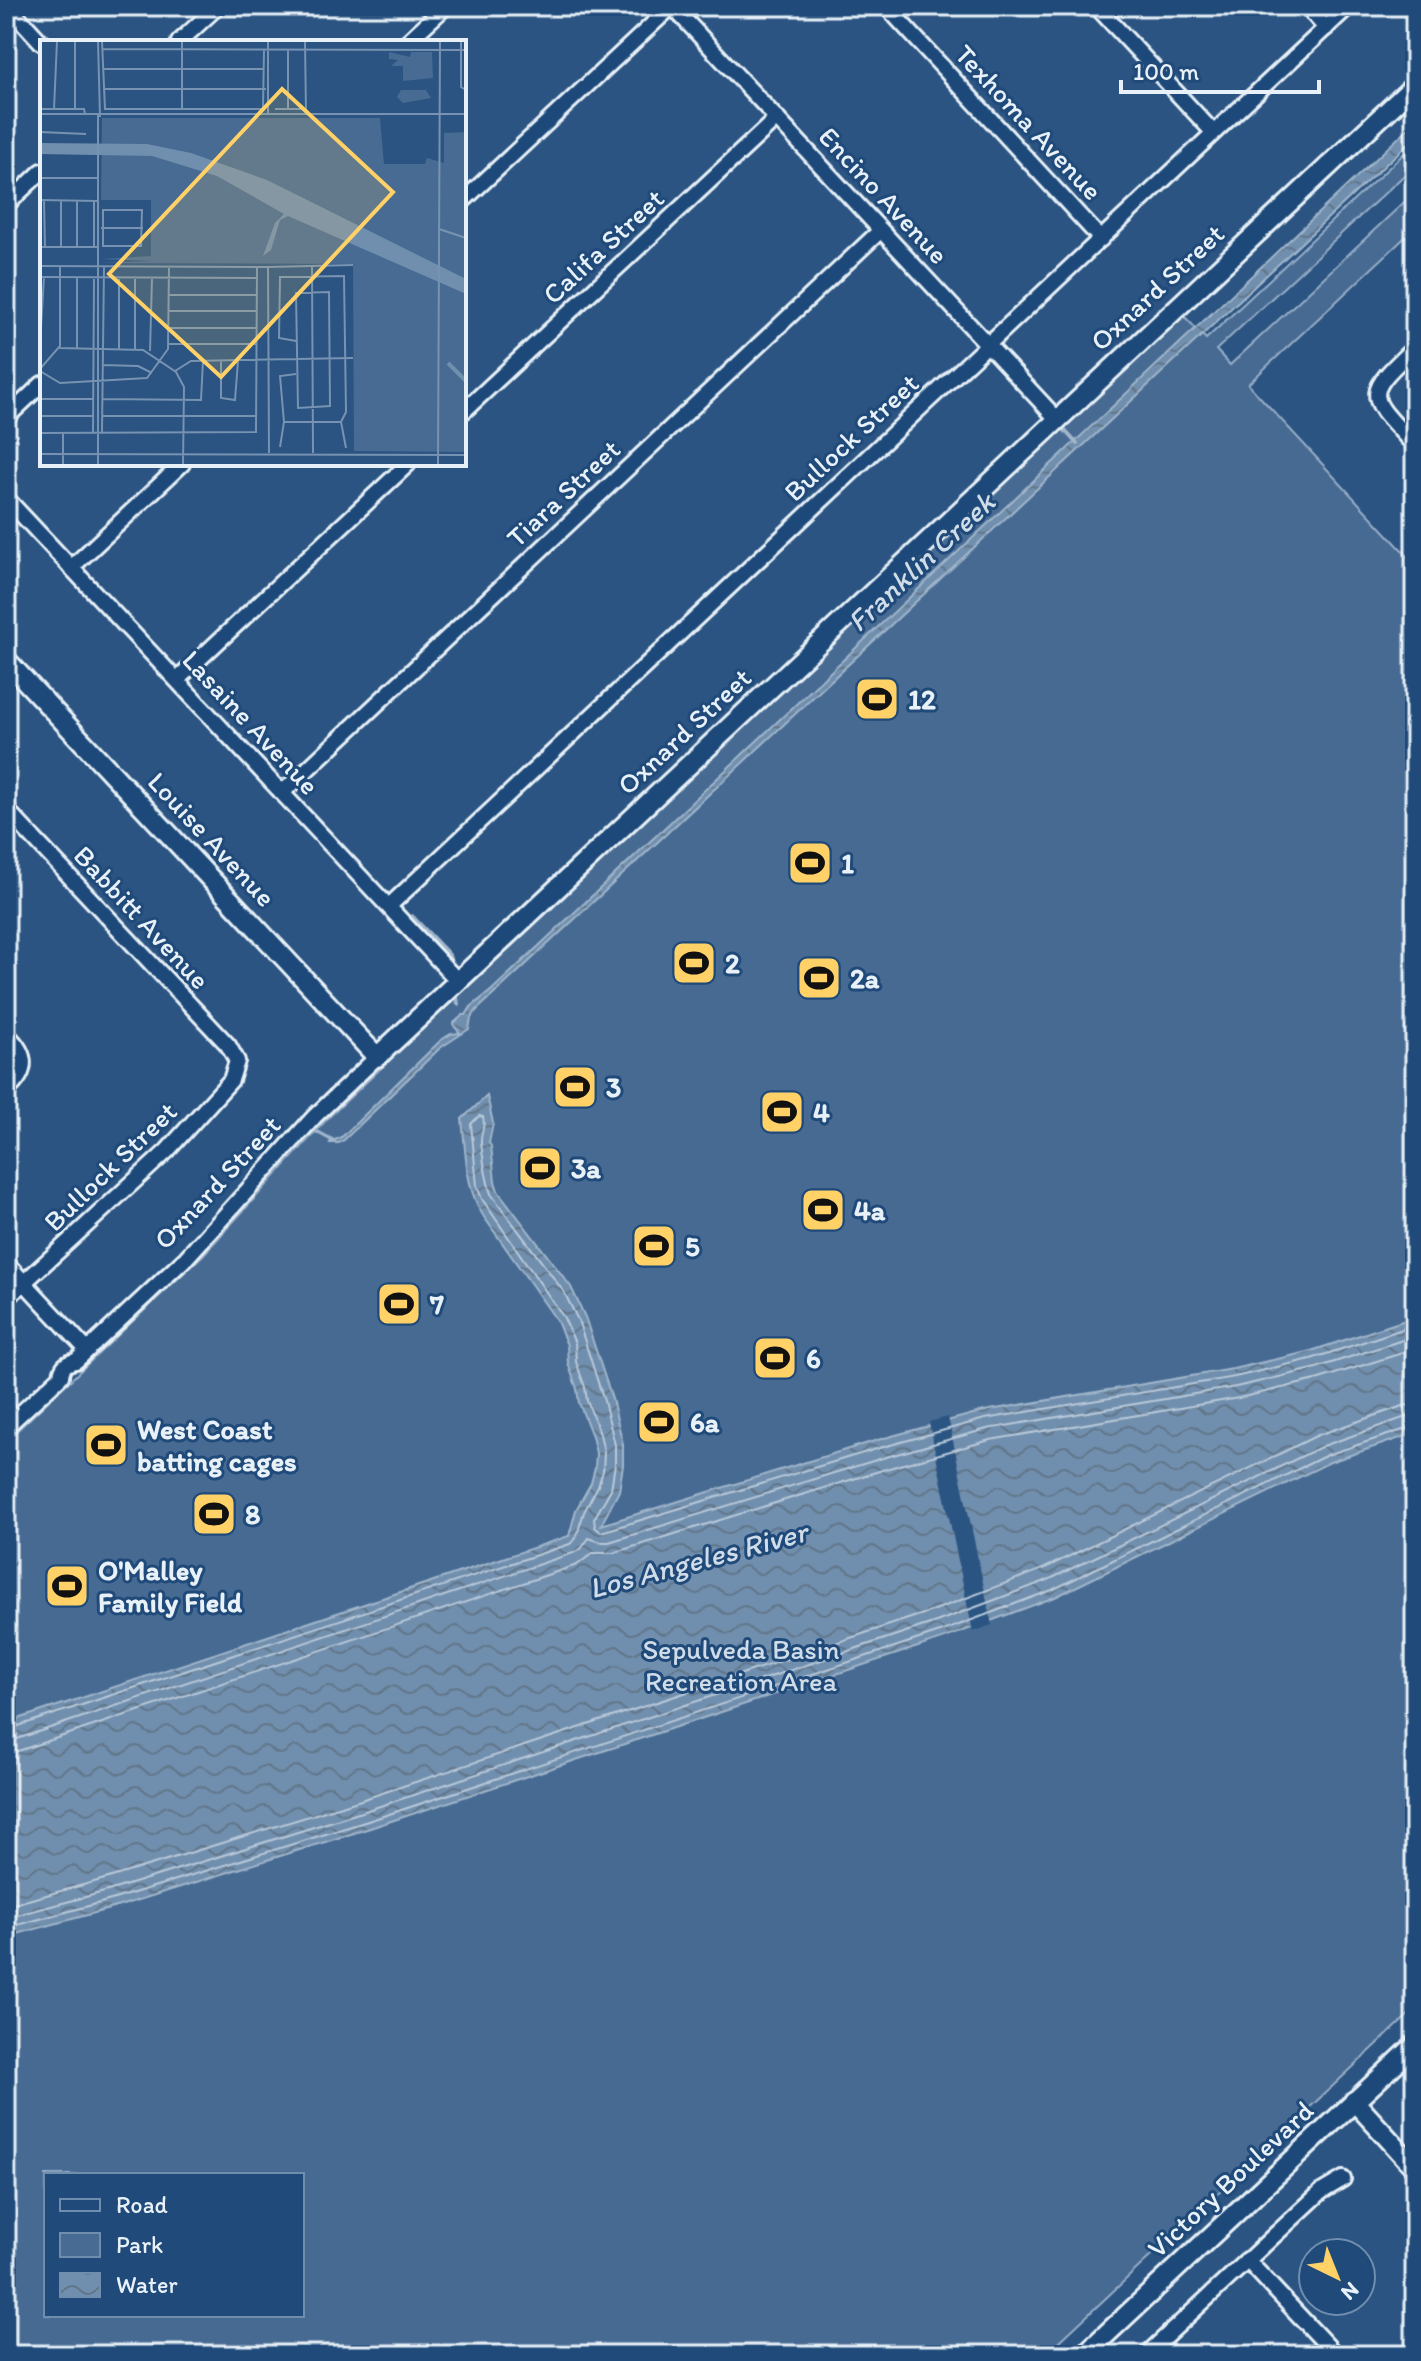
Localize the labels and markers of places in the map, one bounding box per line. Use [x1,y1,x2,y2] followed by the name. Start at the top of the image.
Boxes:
[853,675,901,723] sports icon: 12
[908,682,936,716] place label: 12
[786,839,834,887] sports icon: 1
[841,846,854,880] place label: 1
[670,939,718,987] sports icon: 2
[725,946,740,980] place label: 2
[795,954,843,1002] sports icon: 2a
[850,961,880,995] place label: 2a
[551,1063,599,1111] sports icon: 3
[606,1070,621,1104] place label: 3
[758,1088,806,1136] sports icon: 4
[813,1095,830,1129] place label: 4
[516,1144,564,1192] sports icon: 3a
[571,1151,601,1185] place label: 3a
[799,1186,847,1234] sports icon: 4a
[854,1193,886,1227] place label: 4a
[630,1222,678,1270] sports icon: 5
[685,1229,700,1263] place label: 5
[375,1280,423,1328] sports icon: 7
[429,1287,444,1321] place label: 7
[751,1334,799,1382] sports icon: 6
[806,1341,821,1375] place label: 6
[635,1398,683,1446] sports icon: 6a
[690,1405,720,1439] place label: 6a
[137,1412,297,1478] place label: West Coast batting cages
[82,1421,130,1469] sports icon: West Coast batting cages
[190,1490,238,1538] sports icon: 8
[245,1497,260,1531] place label: 8
[98,1553,243,1619] place label: O'Malley Family Field
[43,1562,91,1610] sports icon: O'Malley Family Field

